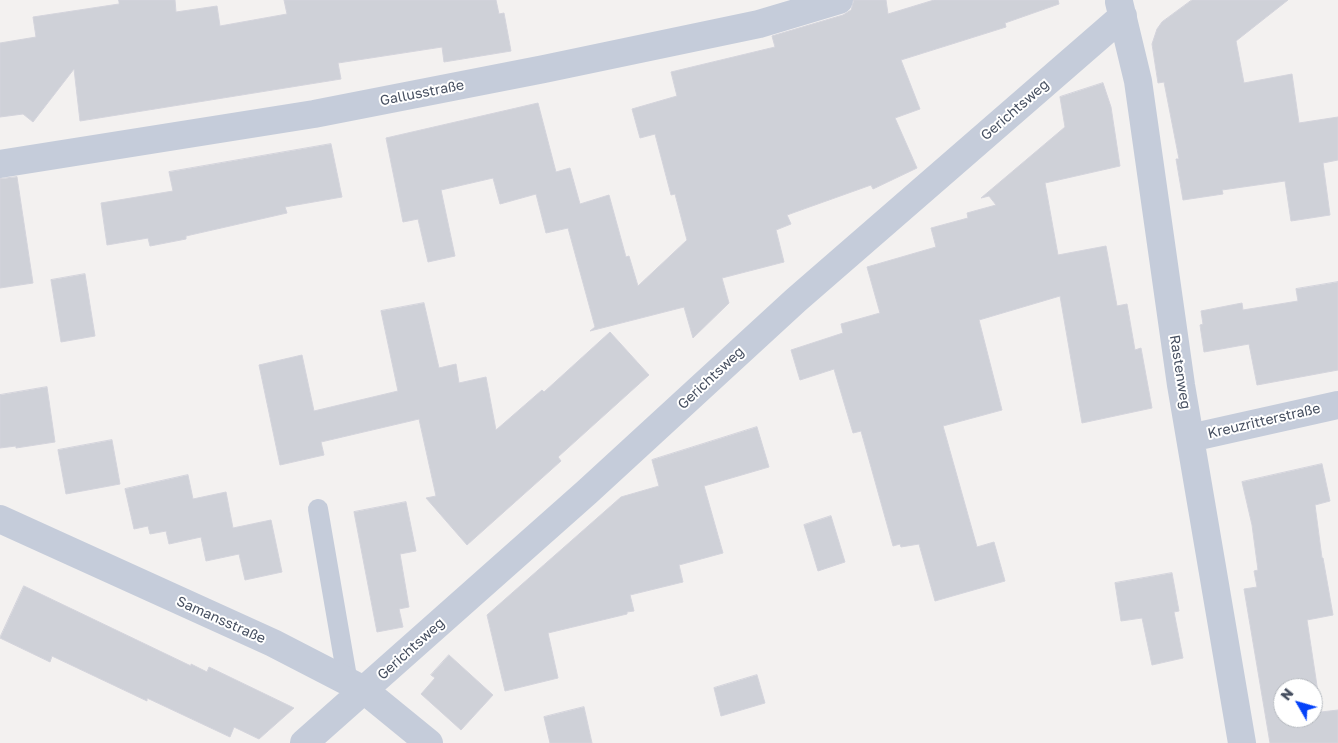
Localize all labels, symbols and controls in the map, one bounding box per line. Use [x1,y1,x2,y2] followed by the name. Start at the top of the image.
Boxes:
[978,76,1052,144] street label: Gerichtsweg
[379,77,465,109] street label: Gallusstraße
[1166,334,1194,410] street label: Rastenweg
[674,343,748,413] street label: Gerichtsweg
[1206,400,1322,442] street label: Kreuzritterstraße
[174,593,268,647] street label: Samansstraße
[374,615,448,683] street label: Gerichtsweg
[1273,678,1323,728] north arrow
[1277,685,1297,704] text: N

